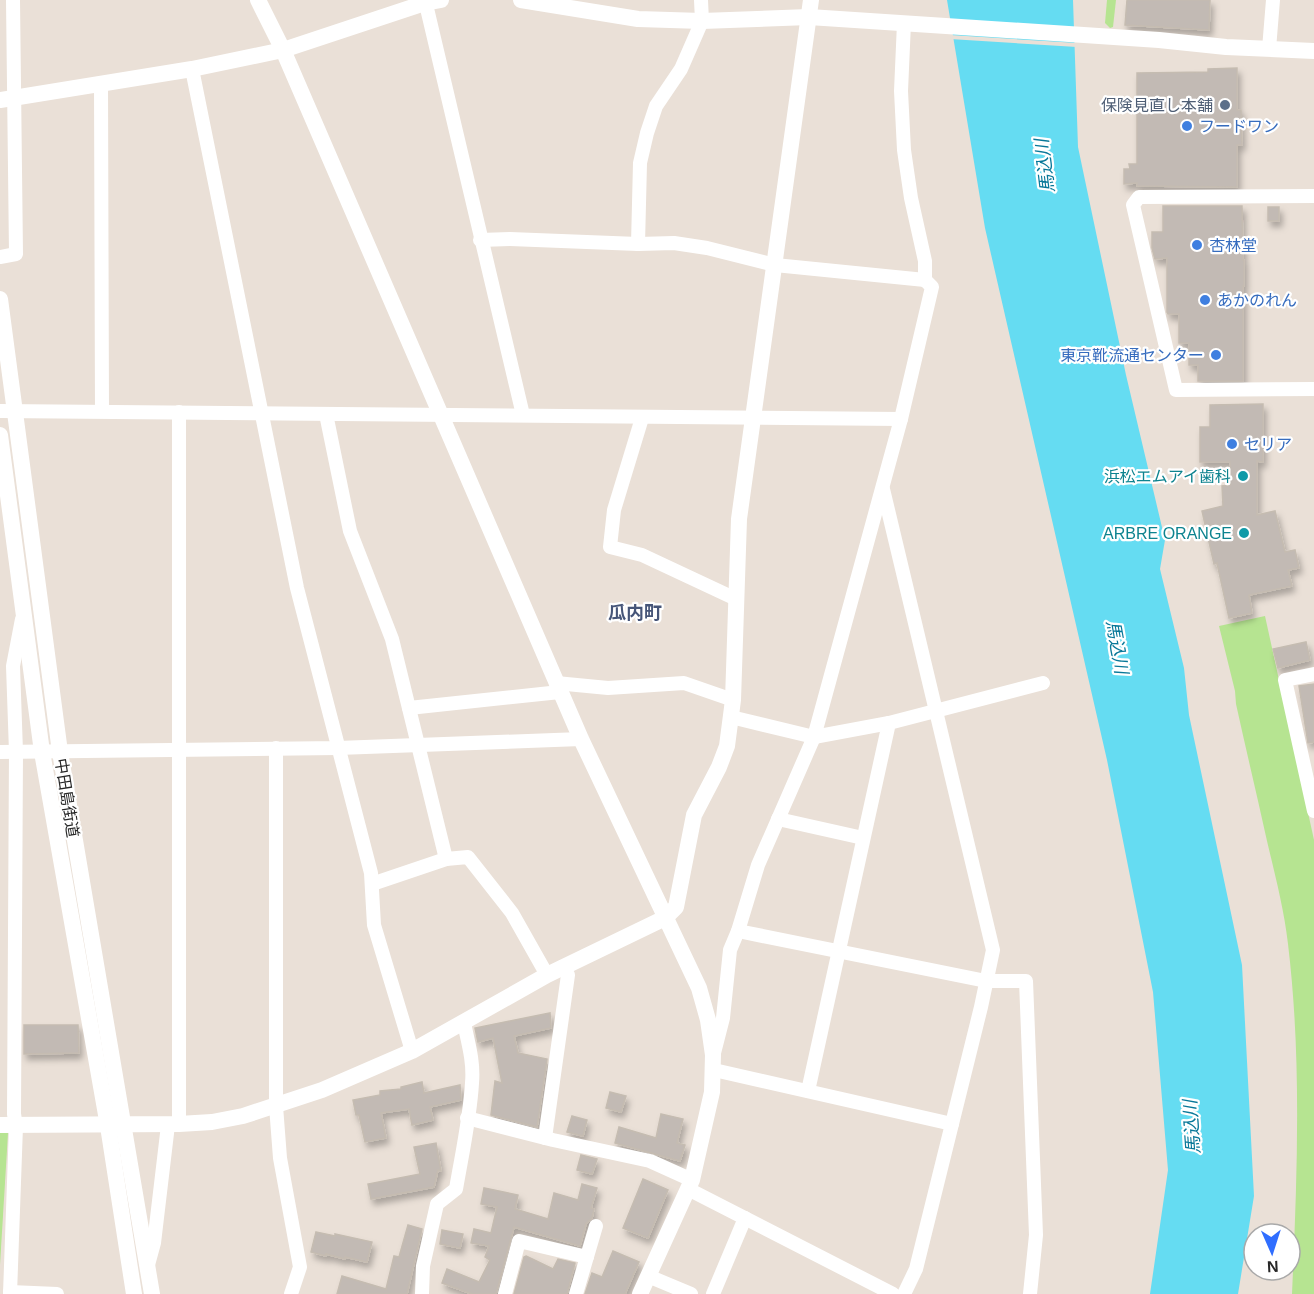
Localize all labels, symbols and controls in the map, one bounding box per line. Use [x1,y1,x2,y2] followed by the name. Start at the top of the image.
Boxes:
[1101,97,1213,114] place label: 保険見直し本舗
[1218,98,1232,112] marker: 保険見直し本舗
[1199,118,1279,135] place label: フードワン
[1180,119,1194,133] marker: フードワン
[1032,136,1058,194] water label: 馬込川
[1209,237,1257,254] place label: 杏林堂
[1190,238,1204,252] marker: 杏林堂
[1217,292,1297,309] place label: あかのれん
[1198,293,1212,307] marker: あかのれん
[1060,347,1204,364] place label: 東京靴流通センター
[1209,348,1223,362] marker: 東京靴流通センター
[1244,436,1292,453] place label: セリア
[1225,437,1239,451] marker: セリア
[1104,468,1231,485] place label: 浜松エムアイ歯科
[1236,469,1250,483] marker: 浜松エムアイ歯科
[1103,525,1232,542] place label: ARBRE ORANGE
[1237,526,1251,540] marker: ARBRE ORANGE
[608,603,662,623] district label: 瓜内町
[1102,619,1132,677] water label: 馬込川
[52,757,82,839] street label: 中田島街道
[1180,1097,1204,1155] water label: 馬込川
[1242,1222,1302,1282] north arrow
[1267,1258,1279,1275] text: N

